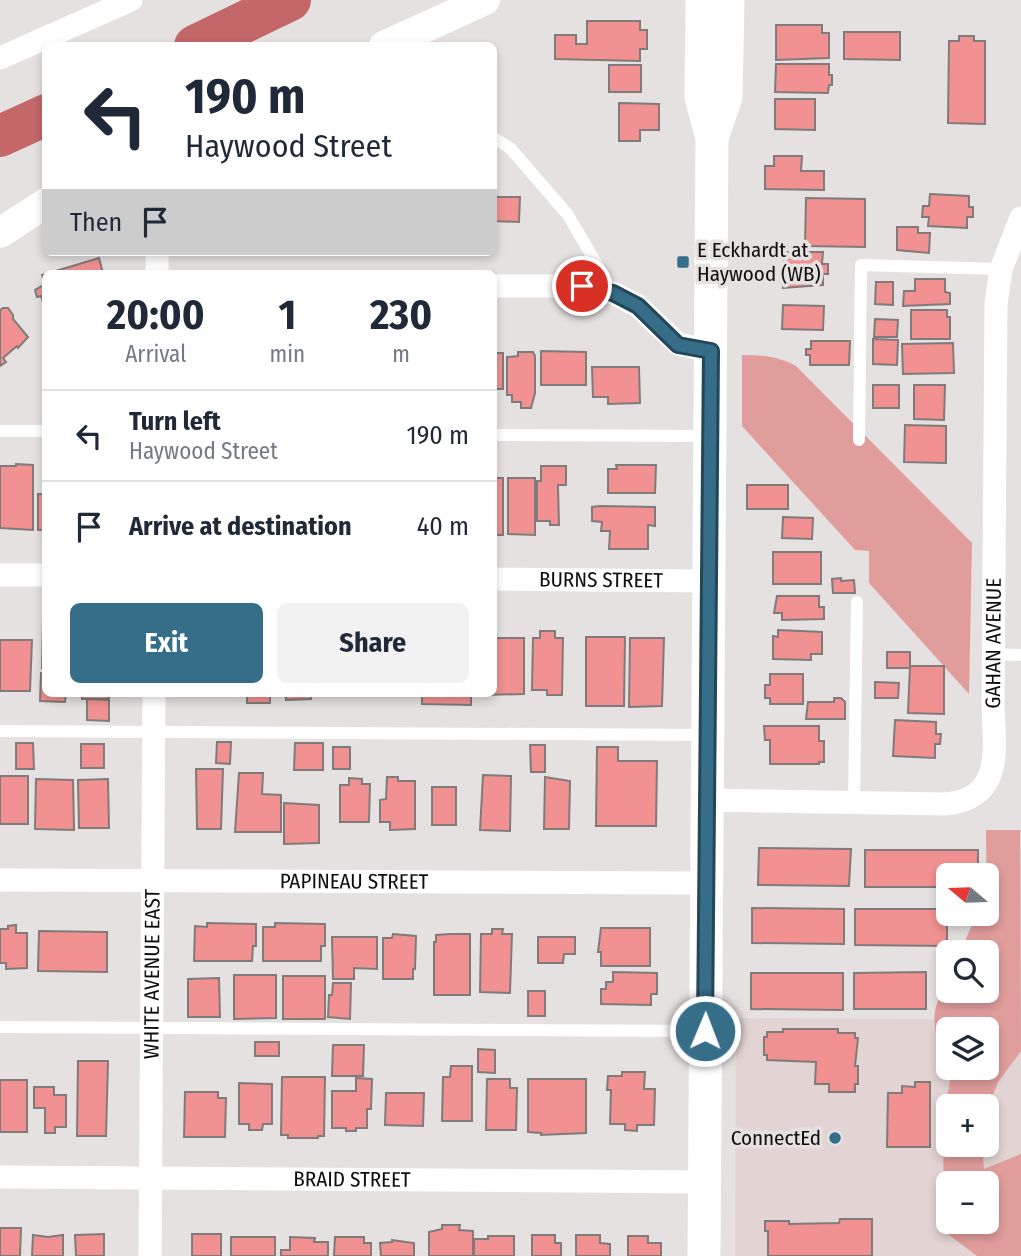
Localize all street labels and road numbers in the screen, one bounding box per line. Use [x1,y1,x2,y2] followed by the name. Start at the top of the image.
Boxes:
[539,566,663,594] street label: BURNS STREET
[980,578,1007,709] street label: GAHAN AVENUE
[280,868,429,895] street label: PAPINEAU STREET
[138,888,166,1059] street label: WHITE AVENUE EAST
[293,1166,411,1193] street label: BRAID STREET

